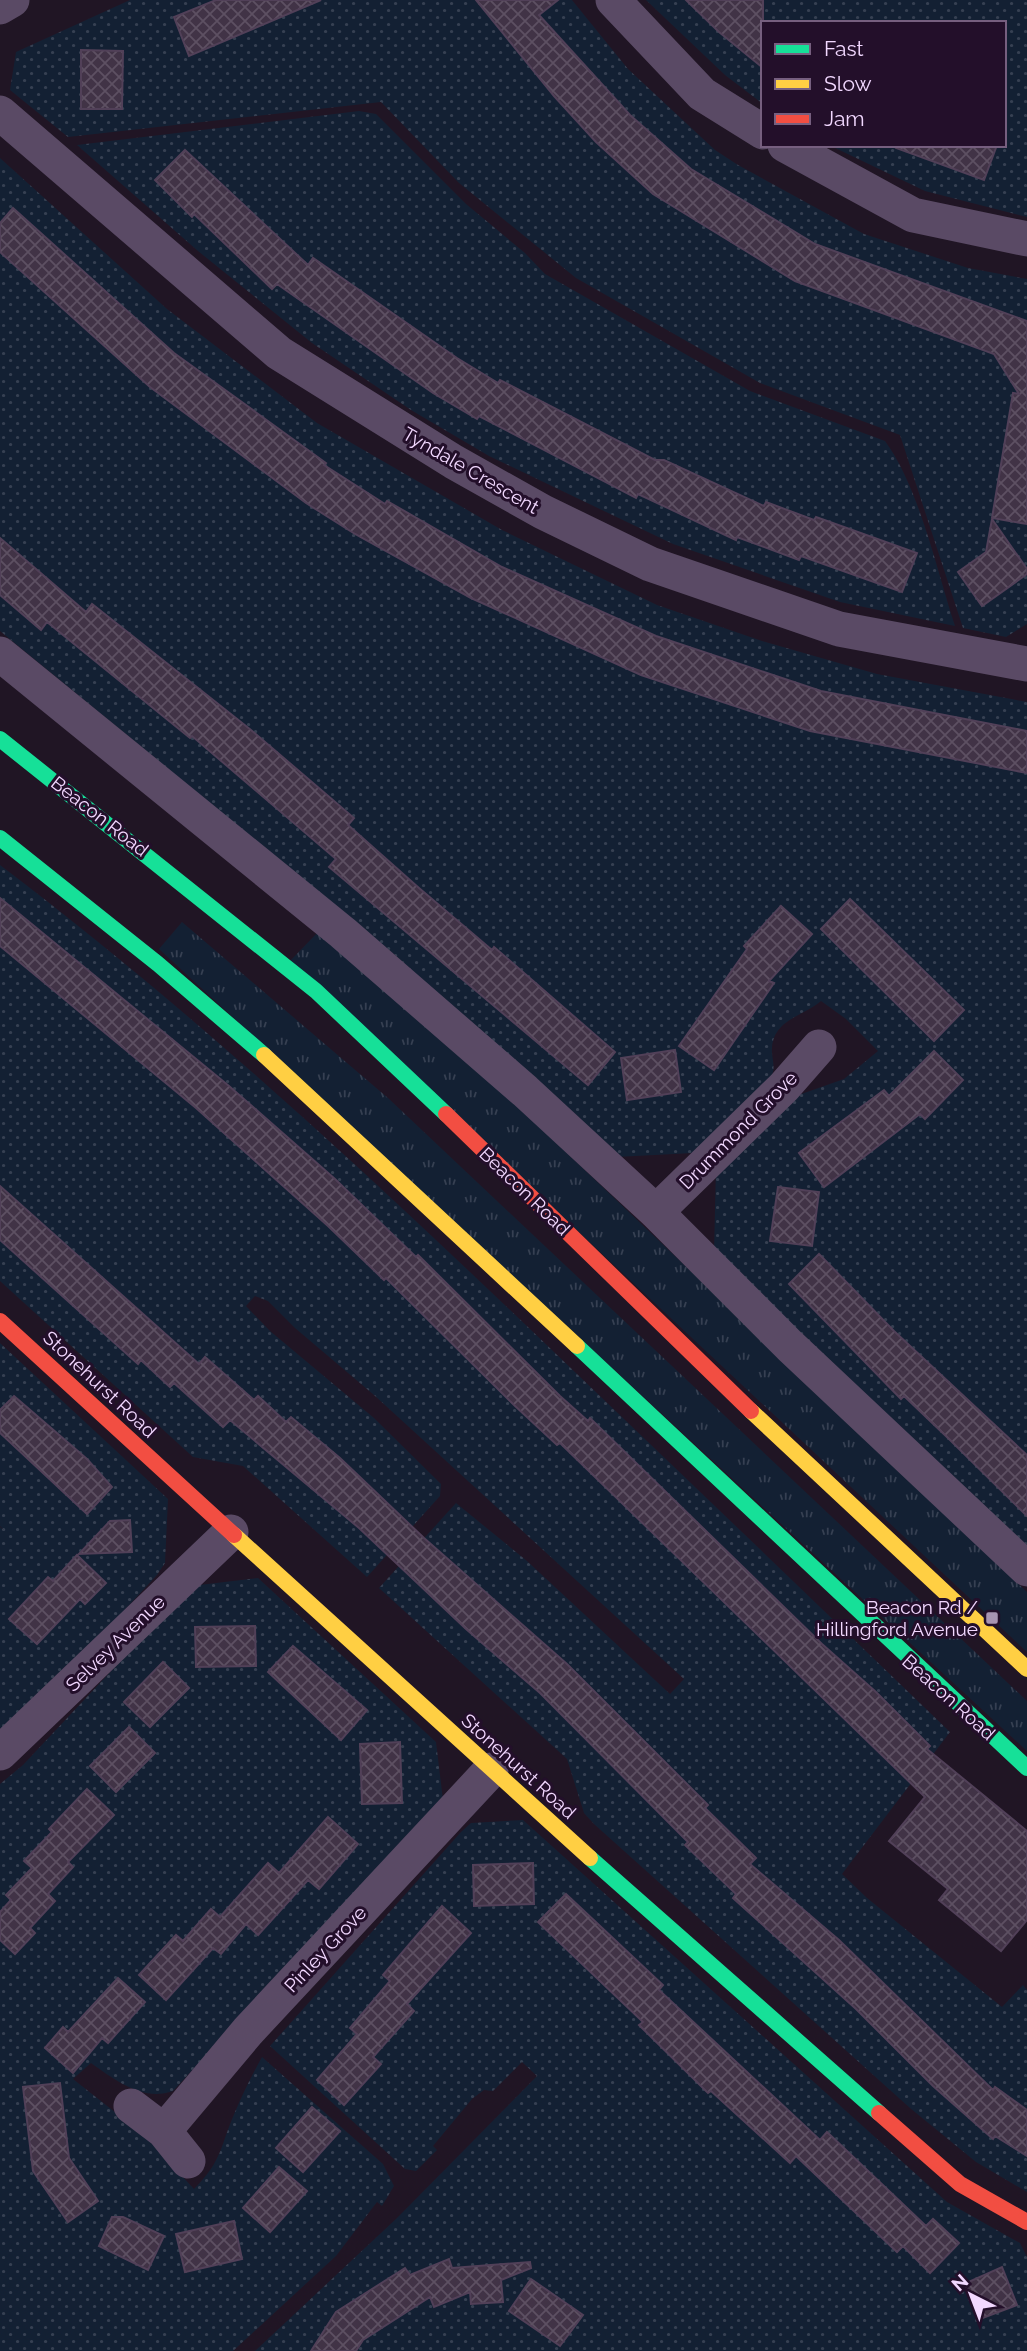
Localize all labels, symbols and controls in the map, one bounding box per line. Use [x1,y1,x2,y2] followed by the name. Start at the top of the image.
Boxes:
[761,21,1006,147] legend
[824,36,864,61] text: Fast
[824,71,872,96] text: Slow
[824,106,865,131] text: Jam
[399,422,543,518] street label: Tyndale Crescent
[47,771,153,861] street label: Beacon Road
[675,1067,801,1193] street label: Drummond Grove
[475,1142,575,1240] street label: Beacon Road
[39,1326,161,1442] street label: Stonehurst Road
[61,1590,169,1696] street label: Selvey Avenue
[816,1596,978,1640] place label: Beacon Rd / Hillingford Avenue
[984,1610,1000,1626] marker: Beacon Rd / Hillingford Avenue
[898,1650,1000,1744] street label: Beacon Road
[457,1709,581,1823] street label: Stonehurst Road
[280,1901,370,1997] street label: Pinley Grove
[936,2260,1006,2330] north arrow
[947,2269,972,2295] text: N

